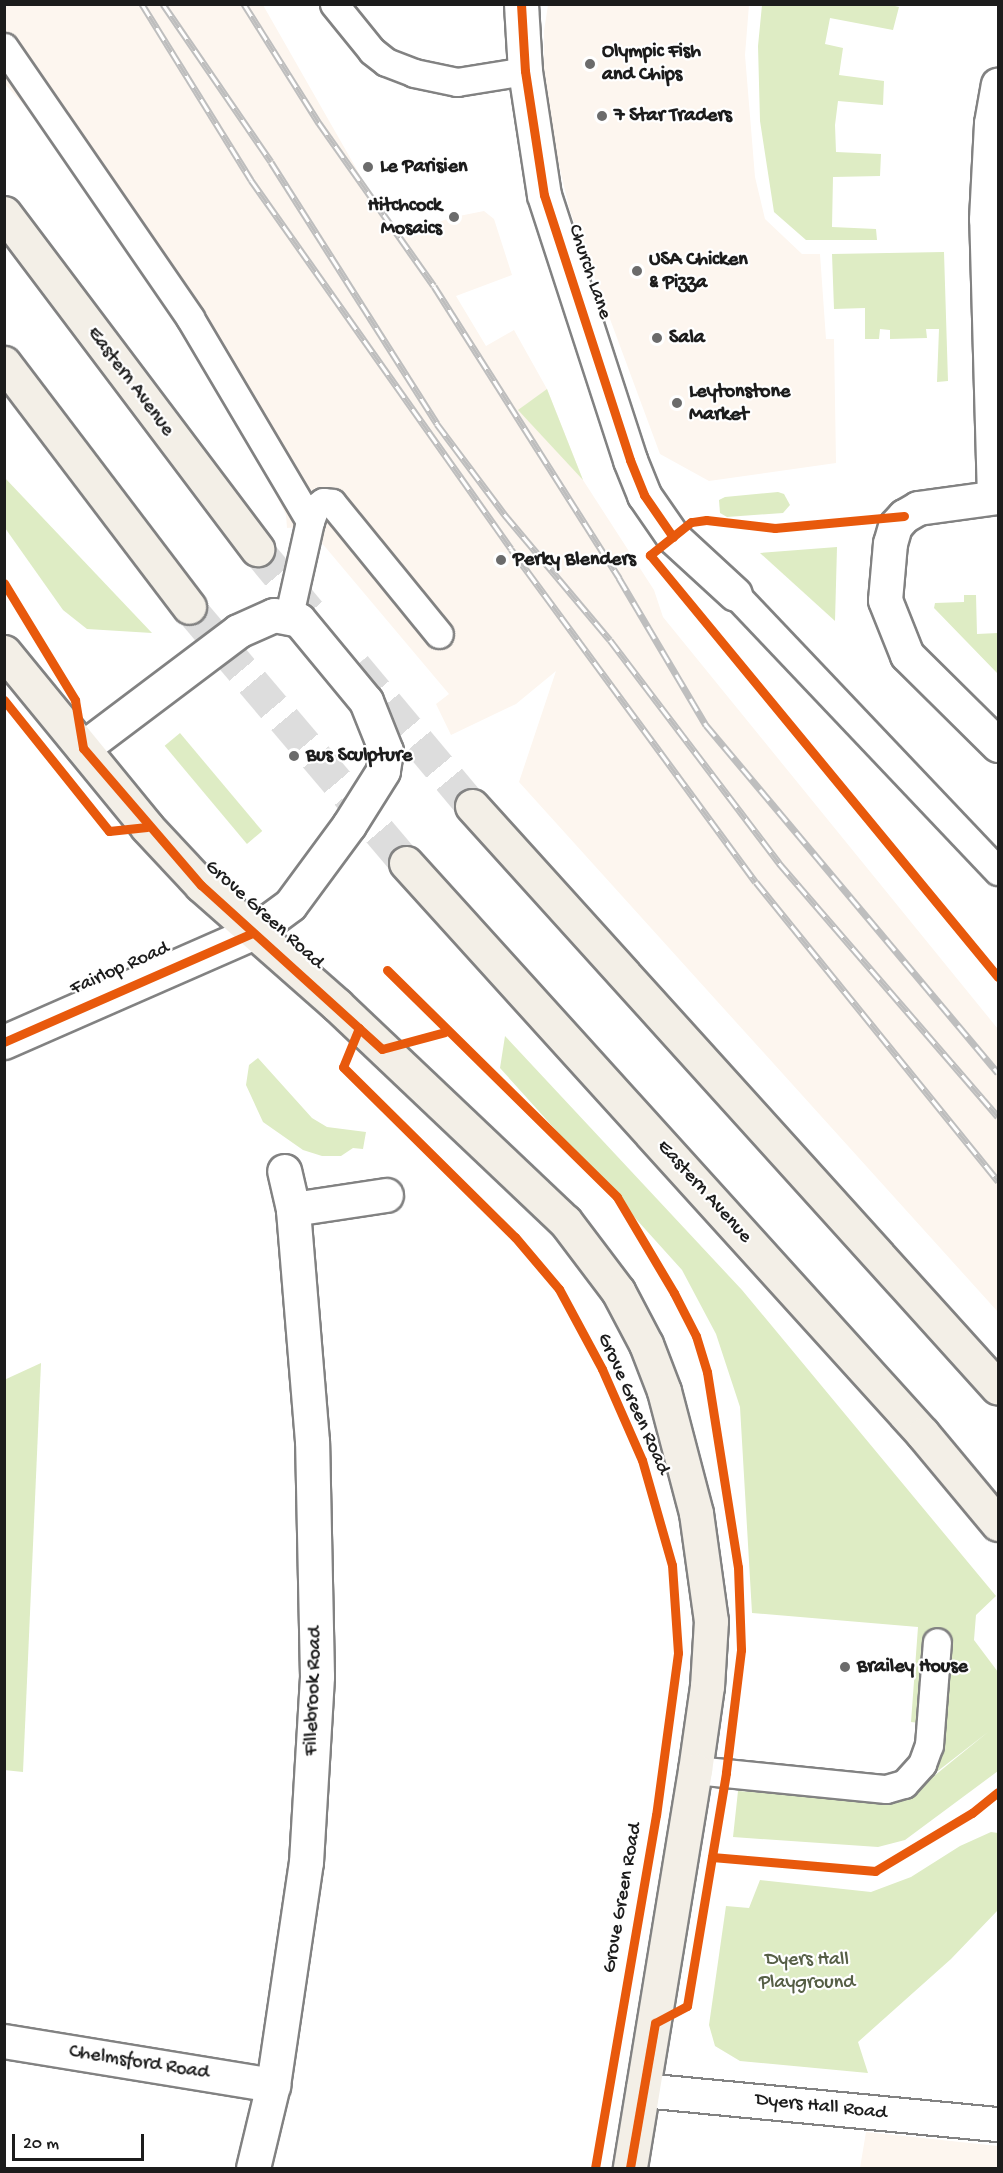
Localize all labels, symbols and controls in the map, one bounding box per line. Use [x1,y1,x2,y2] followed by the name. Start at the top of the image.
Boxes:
[602,40,701,87] place label: Olympic Fish and Chips
[583,57,597,71] marker: Olympic Fish and Chips
[614,104,732,128] place label: 7 Star Traders
[595,109,609,123] marker: 7 Star Traders
[380,155,467,179] place label: Le Parisien
[361,160,375,174] marker: Le Parisien
[368,194,442,241] place label: Hitchcock Mosaics
[447,210,461,224] marker: Hitchcock Mosaics
[562,221,616,323] street label: Church Lane
[649,248,748,295] place label: USA Chicken & Pizza
[630,264,644,278] marker: USA Chicken & Pizza
[81,323,179,441] street label: Eastern Avenue
[669,326,705,350] place label: Sala
[650,331,664,345] marker: Sala
[689,380,790,427] place label: Leytonstone Market
[670,396,684,410] marker: Leytonstone Market
[513,548,636,572] place label: Perky Blenders
[494,553,508,567] marker: Perky Blenders
[306,744,412,768] place label: Bus Sculpture
[287,749,301,763] marker: Bus Sculpture
[199,855,329,975] street label: Grove Green Road
[67,937,173,1001] street label: Fairlop Road
[651,1135,757,1249] street label: Eastern Avenue
[591,1330,675,1478] street label: Grove Green Road
[300,1626,328,1756] street label: Fillebrook Road
[857,1655,968,1679] place label: Brailey House
[838,1660,852,1674] marker: Brailey House
[598,1821,648,1975] street label: Grove Green Road
[759,1948,855,1995] park label: Dyers Hall Playground
[67,2040,211,2086] street label: Chelmsford Road
[754,2088,888,2126] street label: Dyers Hall Road
[15,2122,147,2160] scale bar
[23,2134,59,2155] text: 20 m

